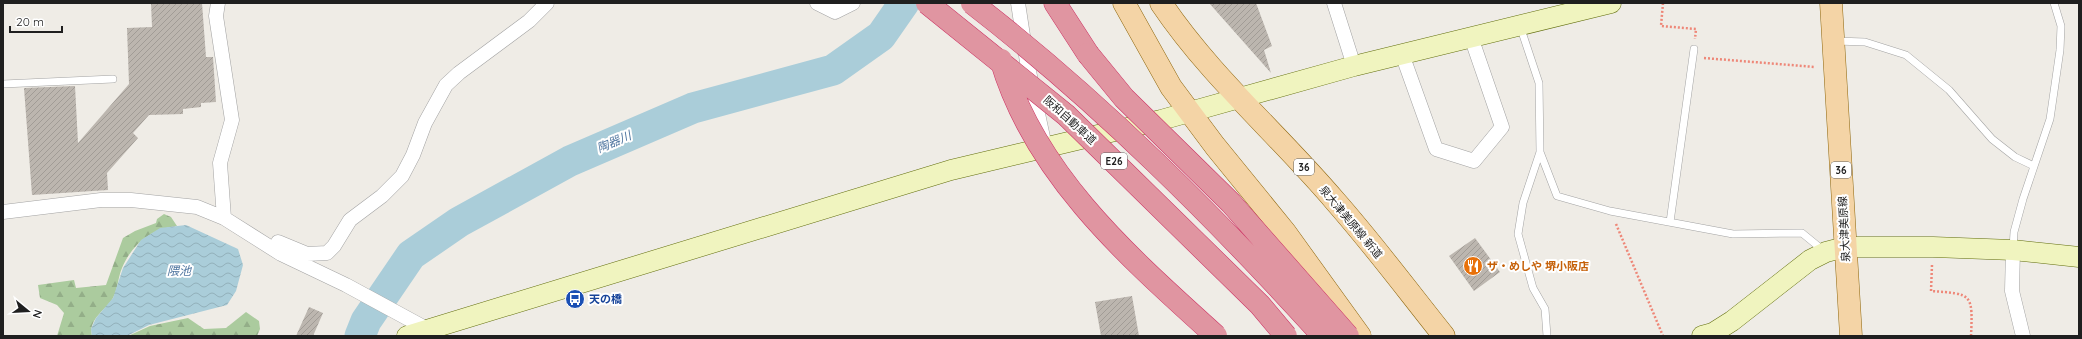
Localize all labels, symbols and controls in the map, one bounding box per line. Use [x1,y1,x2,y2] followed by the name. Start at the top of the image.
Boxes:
[10,8,62,34] scale bar
[16,14,44,29] text: 20 m
[1041,93,1099,147] street label: 阪和自動車道
[594,127,635,155] water label: 陶器川
[1101,153,1127,169] road number: E26
[1294,159,1314,175] road number: 36
[1831,162,1851,178] road number: 36
[1316,183,1386,261] street label: 泉大津美原線 新道
[1835,196,1853,262] street label: 泉大津美原線
[1462,255,1484,277] restaurant icon: ザ・めしや 堺小阪店
[1487,259,1589,273] place label: ザ・めしや 堺小阪店
[167,263,192,278] water label: 隈池
[564,288,586,310] bus stop icon: 天の橋
[8,291,48,331] north arrow
[589,292,622,306] place label: 天の橋
[30,308,45,320] text: N

